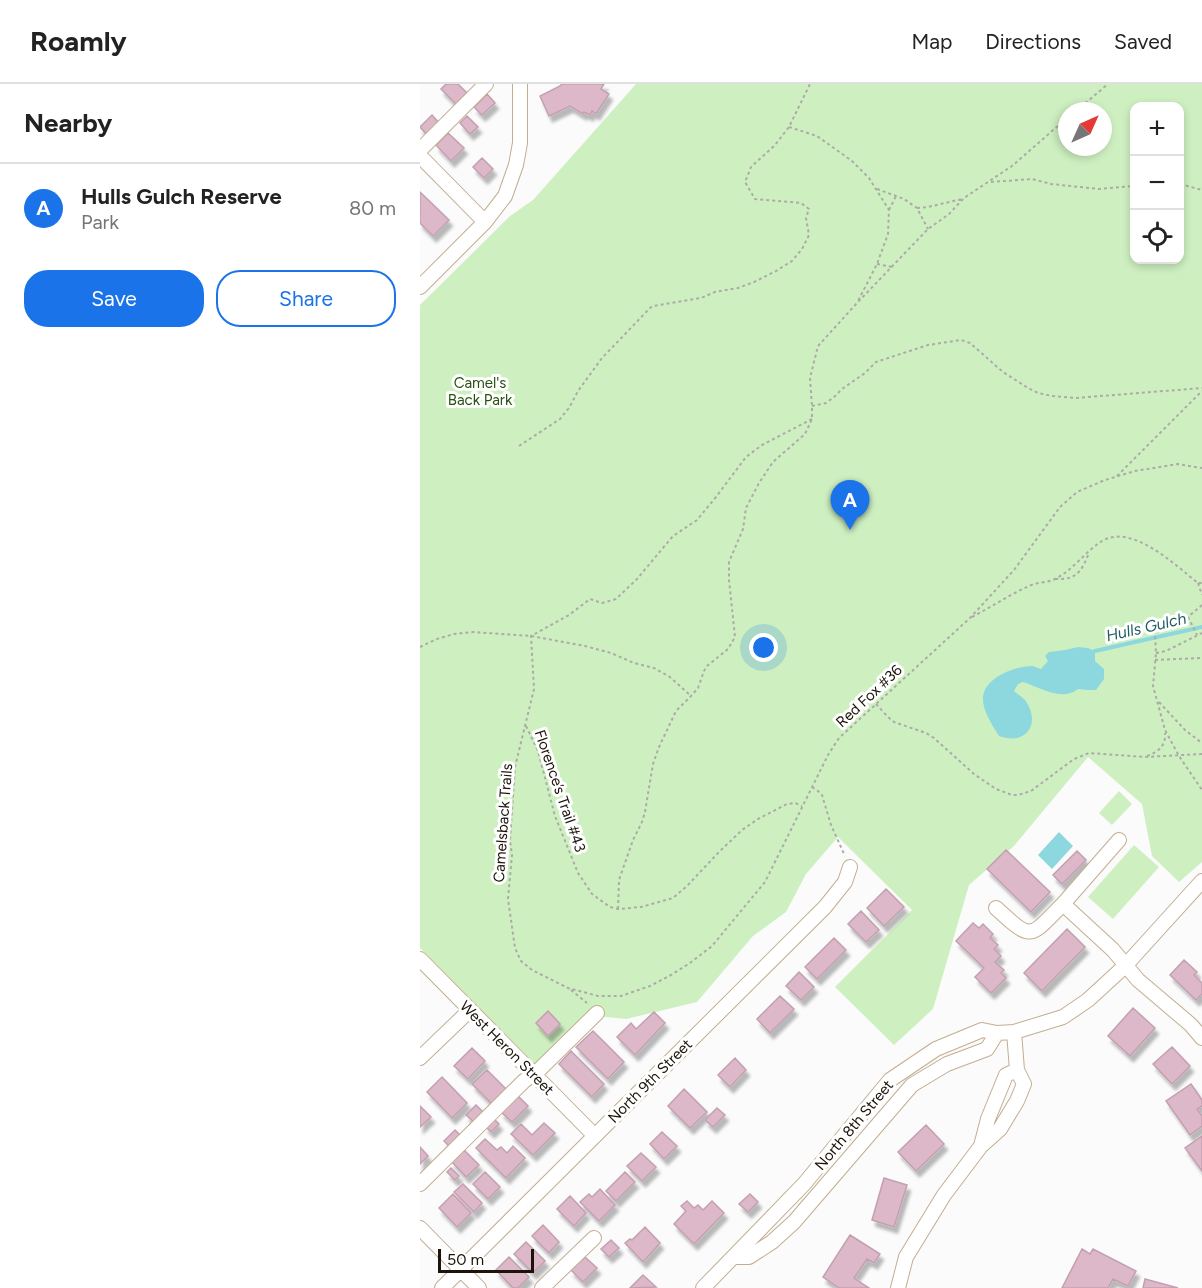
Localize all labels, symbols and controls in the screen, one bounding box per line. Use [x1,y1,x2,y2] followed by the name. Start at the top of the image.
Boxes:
[30,24,127,58] text: Roamly
[911,29,952,54] text: Map
[985,29,1081,54] text: Directions
[1114,29,1172,54] text: Saved
[1058,102,1112,156] north arrow
[1130,102,1184,264] map controls
[1130,102,1184,156] button: +
[24,107,112,139] text: Nearby
[1130,156,1184,210] button: −
[81,183,282,210] text: Hulls Gulch Reserve
[36,196,51,220] text: A
[349,196,396,220] text: 80 m
[81,210,119,234] text: Park
[1130,210,1184,264] button: locate
[24,270,204,327] button: Save
[216,270,396,327] button: Share
[448,374,513,409] park label: Camel's Back Park
[830,480,870,530] pin: A
[1104,609,1188,645] water label: Hulls Gulch
[749,633,778,662] your location
[832,661,906,731] street label: Red Fox #36
[531,727,589,855] street label: Florence’s Trail #43
[490,763,516,883] street label: Camelsback Trails
[456,997,558,1099] street label: West Heron Street
[604,1035,696,1127] street label: North 9th Street
[811,1076,897,1174] street label: North 8th Street
[438,1246,534,1274] scale bar
[447,1250,484,1269] text: 50 m

